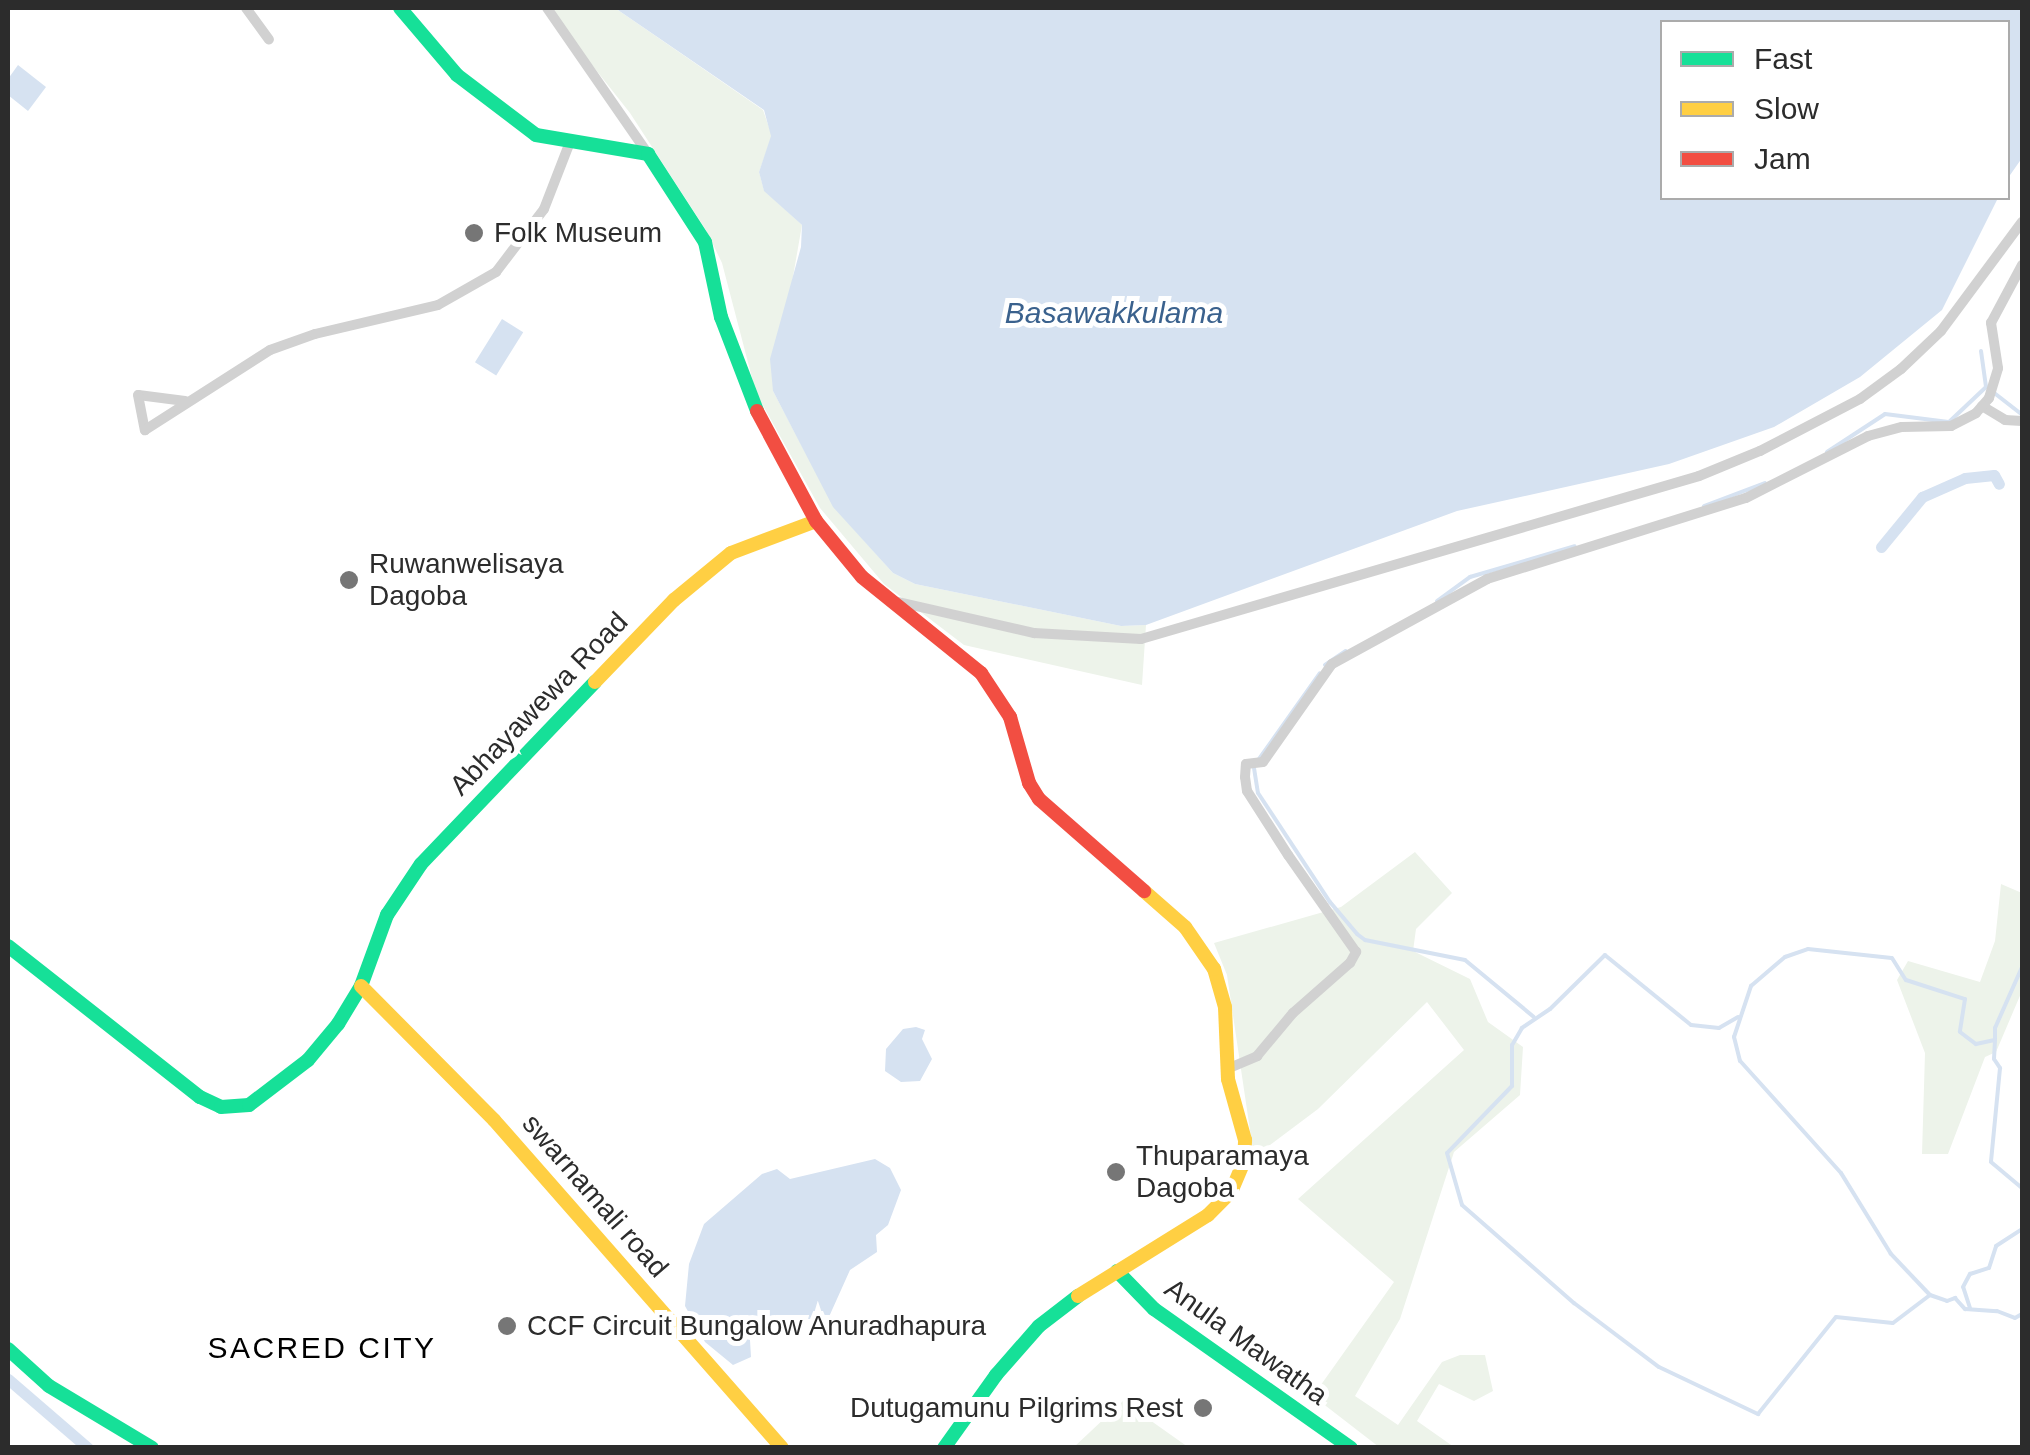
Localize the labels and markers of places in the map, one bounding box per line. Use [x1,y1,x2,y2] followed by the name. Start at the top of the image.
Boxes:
[494,216,662,250] place label: Folk Museum
[463,222,485,244] marker: Folk Museum
[369,547,564,613] place label: Ruwanwelisaya Dagoba
[338,569,360,591] marker: Ruwanwelisaya Dagoba
[1136,1139,1309,1205] place label: Thuparamaya Dagoba
[1105,1161,1127,1183] marker: Thuparamaya Dagoba
[527,1309,988,1343] place label: CCF Circuit Bungalow Anuradhapura
[496,1315,518,1337] marker: CCF Circuit Bungalow Anuradhapura
[850,1391,1183,1425] place label: Dutugamunu Pilgrims Rest
[1192,1397,1214,1419] marker: Dutugamunu Pilgrims Rest

